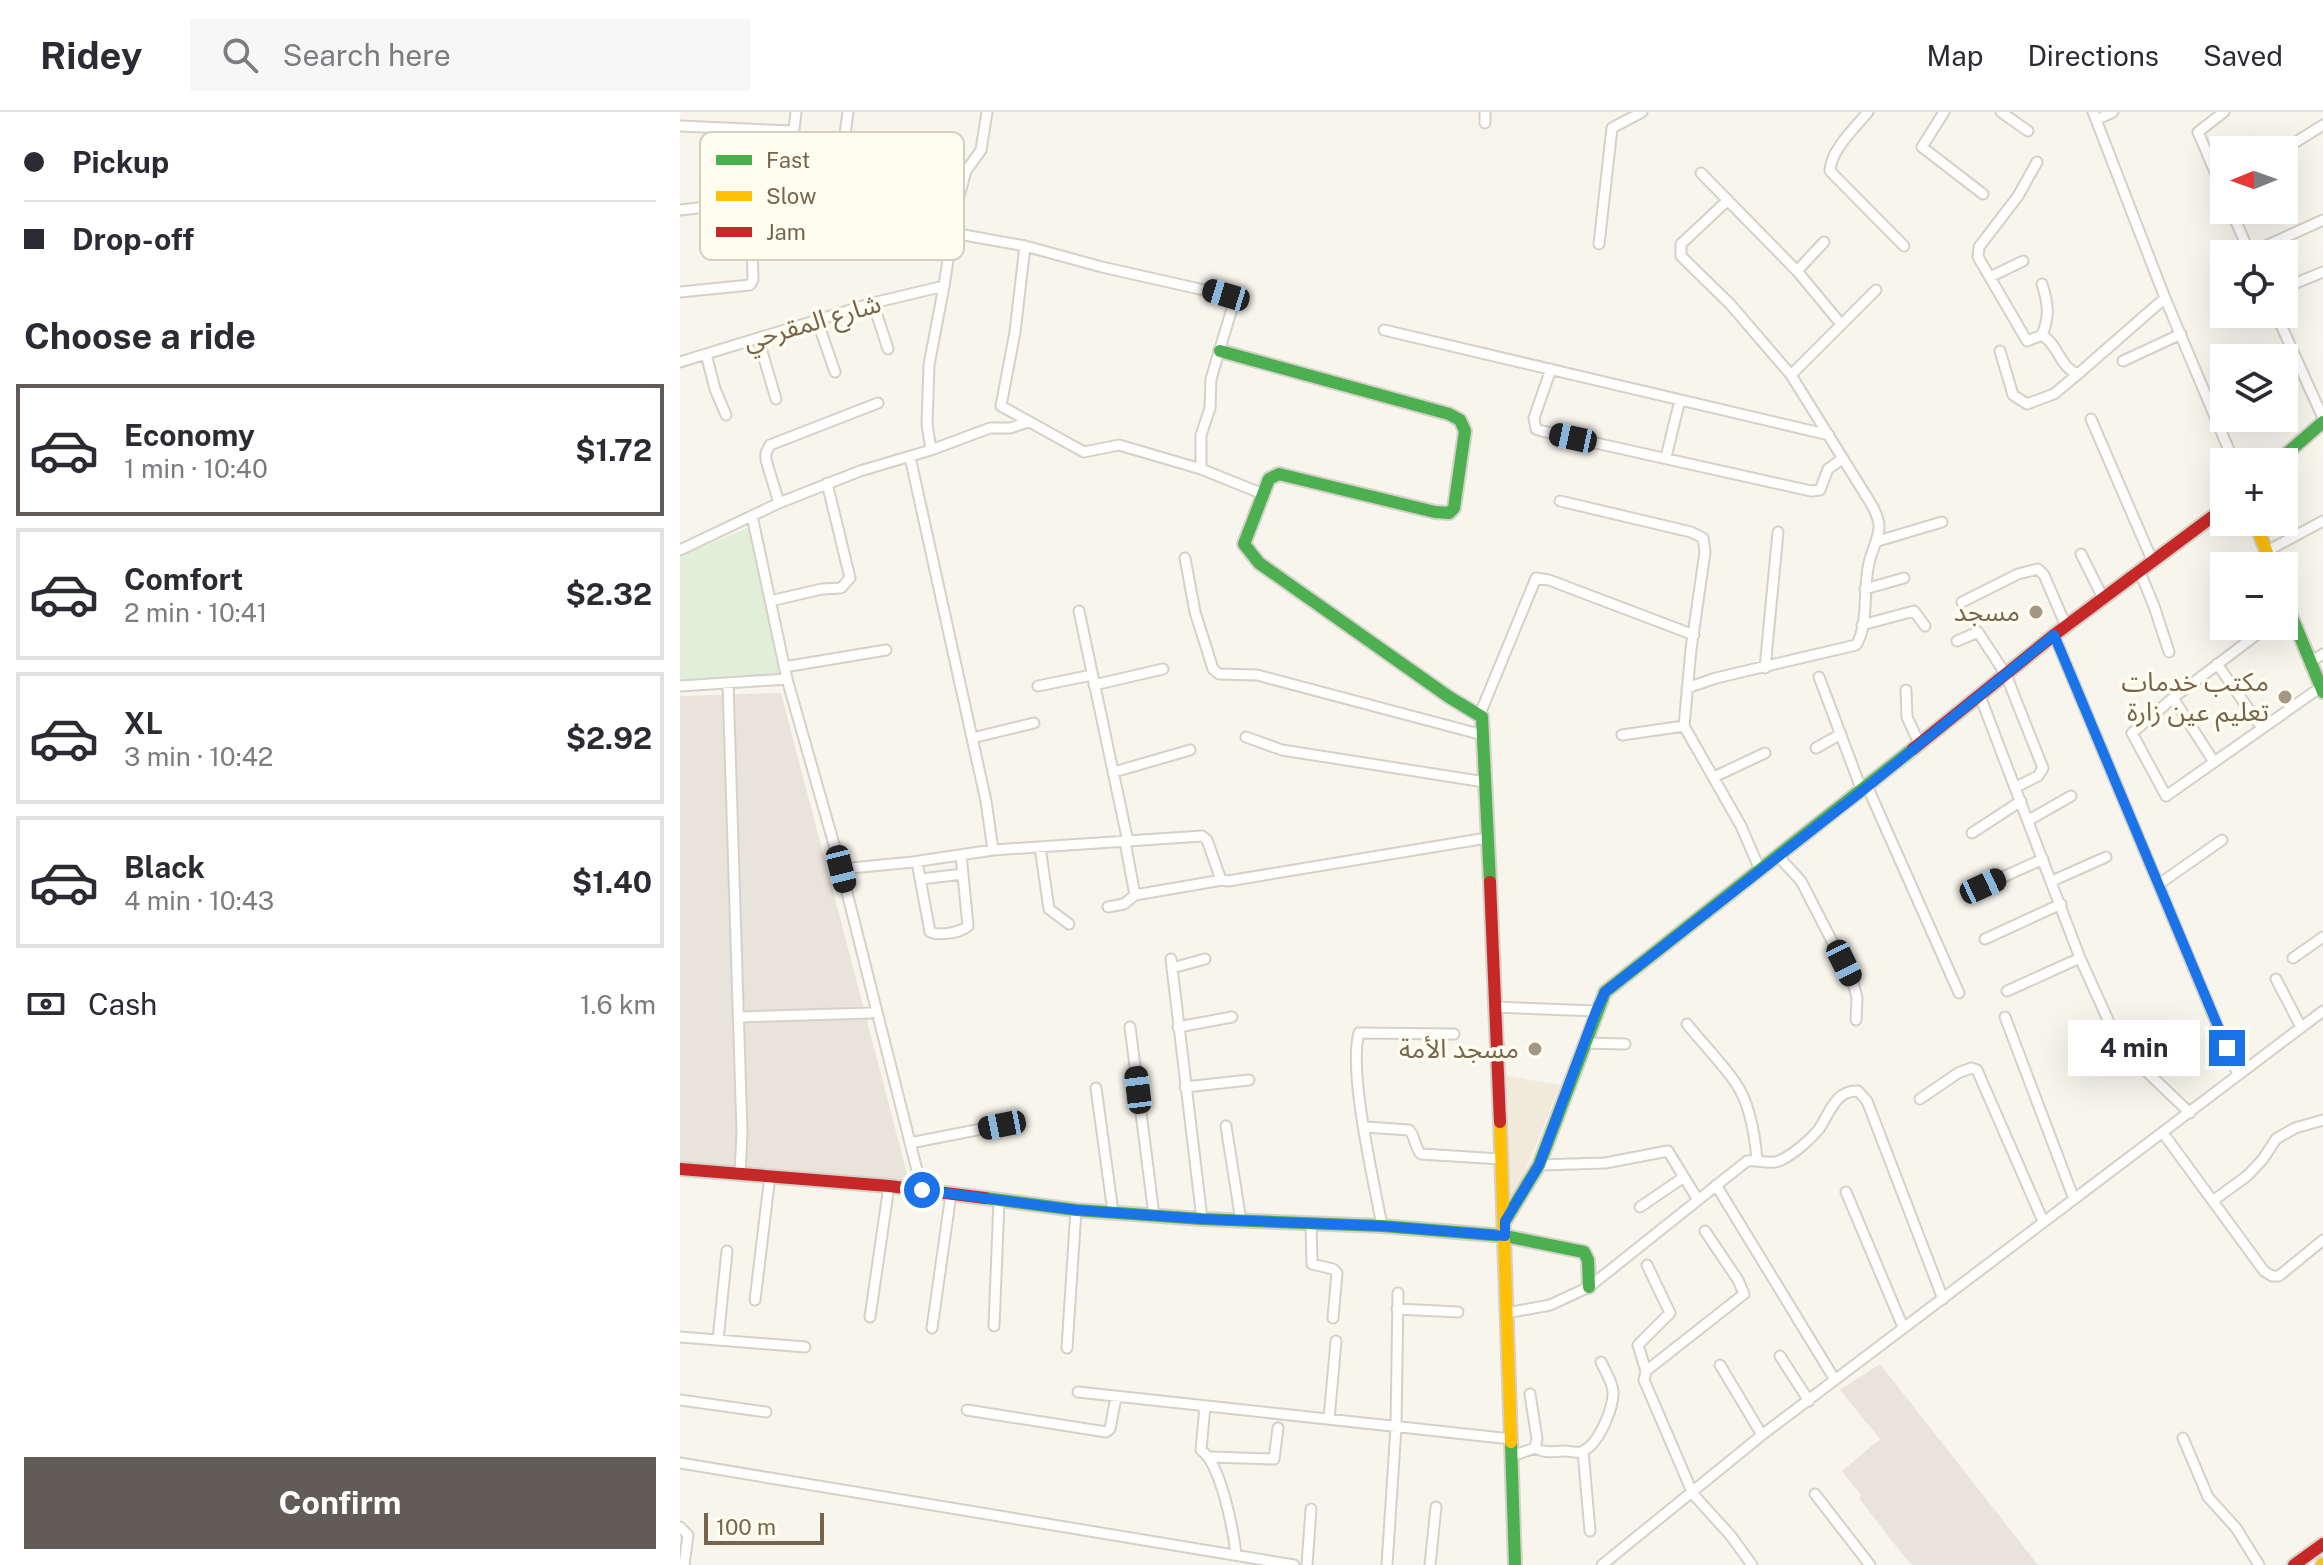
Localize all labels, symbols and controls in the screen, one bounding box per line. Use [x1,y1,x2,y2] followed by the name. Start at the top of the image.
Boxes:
[190,19,750,91] search box
[40,33,142,78] text: Ridey
[218,33,262,77] icon: search
[282,37,451,73] text: Search here
[1927,39,1983,72] text: Map
[2027,39,2159,72] text: Directions
[2203,39,2283,72] text: Saved
[700,132,964,260] legend
[2210,136,2298,224] north arrow
[2210,136,2298,640] map controls
[72,144,169,180] text: Pickup
[766,147,810,173] text: Fast
[766,183,816,209] text: Slow
[766,219,806,245] text: Jam
[72,221,194,257] text: Drop-off
[2210,240,2298,328] button: locate
[1200,277,1252,313] car
[740,287,886,361] street label: شارع المقرحي
[24,315,256,357] text: Choose a ride
[2210,344,2298,432] button: layers
[28,414,100,486] icon: car
[124,417,255,453] text: Economy
[1547,421,1599,455] car
[575,432,652,468] text: $1.72
[2210,448,2298,536] button: +
[124,453,268,484] text: 1 min · 10:40
[2210,552,2298,640] button: −
[28,558,100,630] icon: car
[124,561,243,597] text: Comfort
[565,576,652,612] text: $2.32
[1954,596,2020,627] place label: مسجد
[124,597,267,628] text: 2 min · 10:41
[2027,603,2045,621] marker: مسجد
[2122,666,2269,732] place label: مكتب خدمات تعليم عين زارة
[2276,688,2294,706] marker: مكتب خدمات تعليم عين زارة
[28,702,100,774] icon: car
[124,705,163,741] text: XL
[566,720,652,756] text: $2.92
[124,741,273,772] text: 3 min · 10:42
[824,843,858,895] car
[28,846,100,918] icon: car
[124,849,205,885] text: Black
[572,864,652,900] text: $1.40
[1956,865,2010,907] car
[124,885,274,916] text: 4 min · 10:43
[1823,936,1865,990] car
[24,982,68,1026] icon: cash
[88,986,157,1022] text: Cash
[580,989,656,1020] text: 1.6 km
[2067,1020,2199,1076] callout: 4 min
[2209,1030,2245,1066] route end
[2100,1032,2168,1063] text: 4 min
[1399,1033,1519,1064] place label: مسجد الأمة
[1526,1040,1544,1058] marker: مسجد الأمة
[1123,1065,1153,1115] car
[976,1109,1028,1141] car
[904,1172,940,1208] route start
[24,1457,656,1549] button: Confirm
[704,1509,824,1545] scale bar
[716,1514,776,1540] text: 100 m

